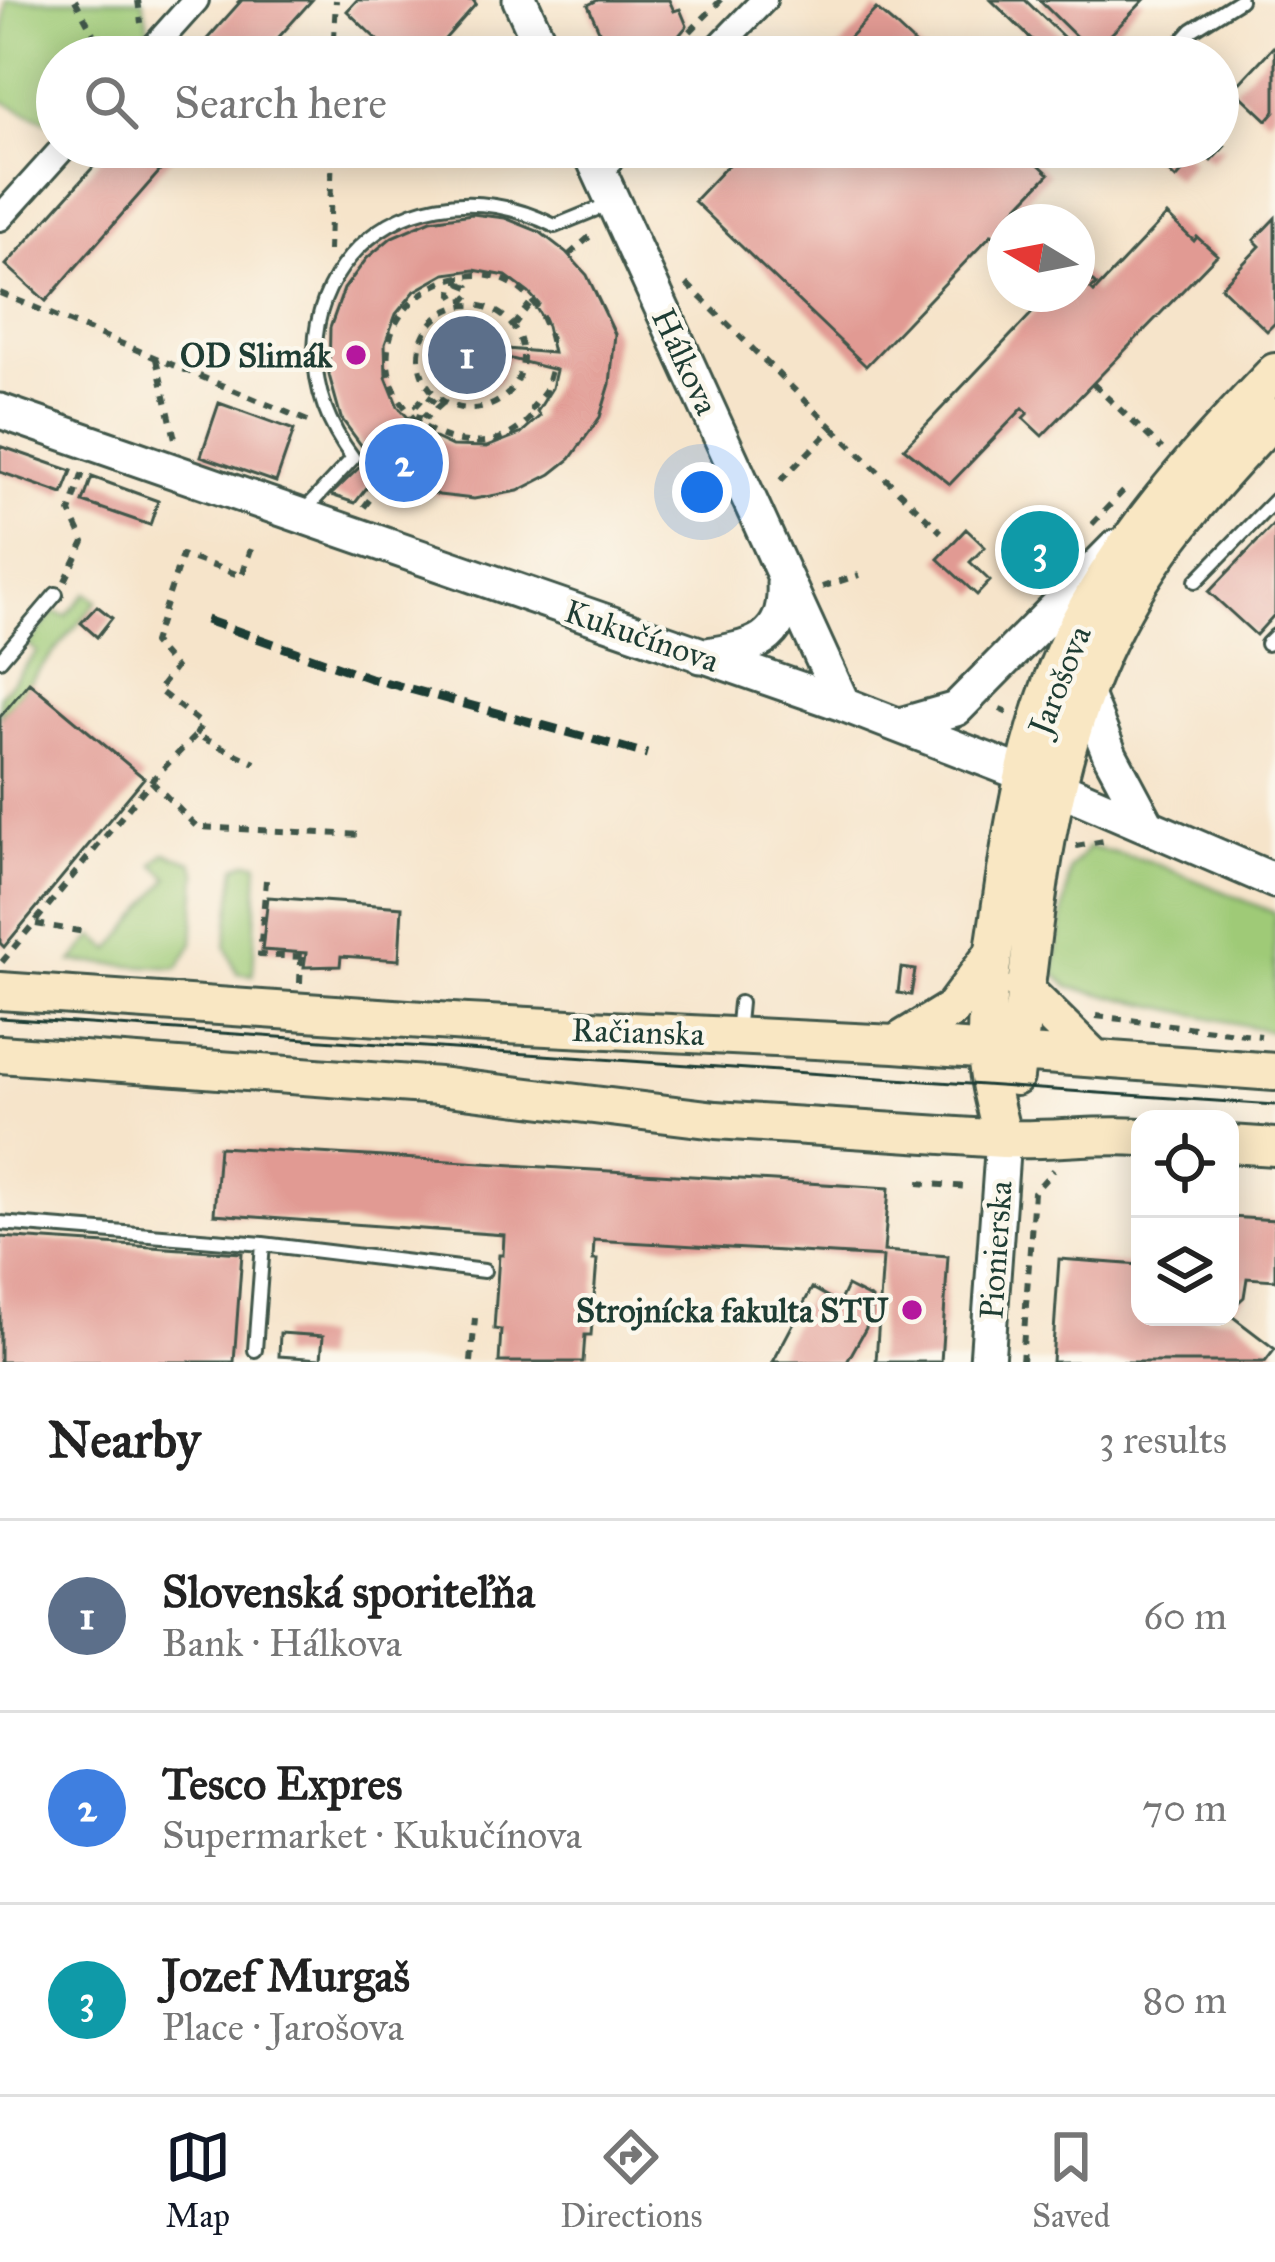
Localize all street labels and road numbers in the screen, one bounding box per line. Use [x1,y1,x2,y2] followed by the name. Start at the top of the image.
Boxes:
[643,302,727,421] street label: Hálkova
[559,591,724,681] street label: Kukučínova
[1019,620,1101,744] street label: Jarošova
[571,1010,705,1054] street label: Račianska
[971,1179,1021,1321] street label: Pionierska

